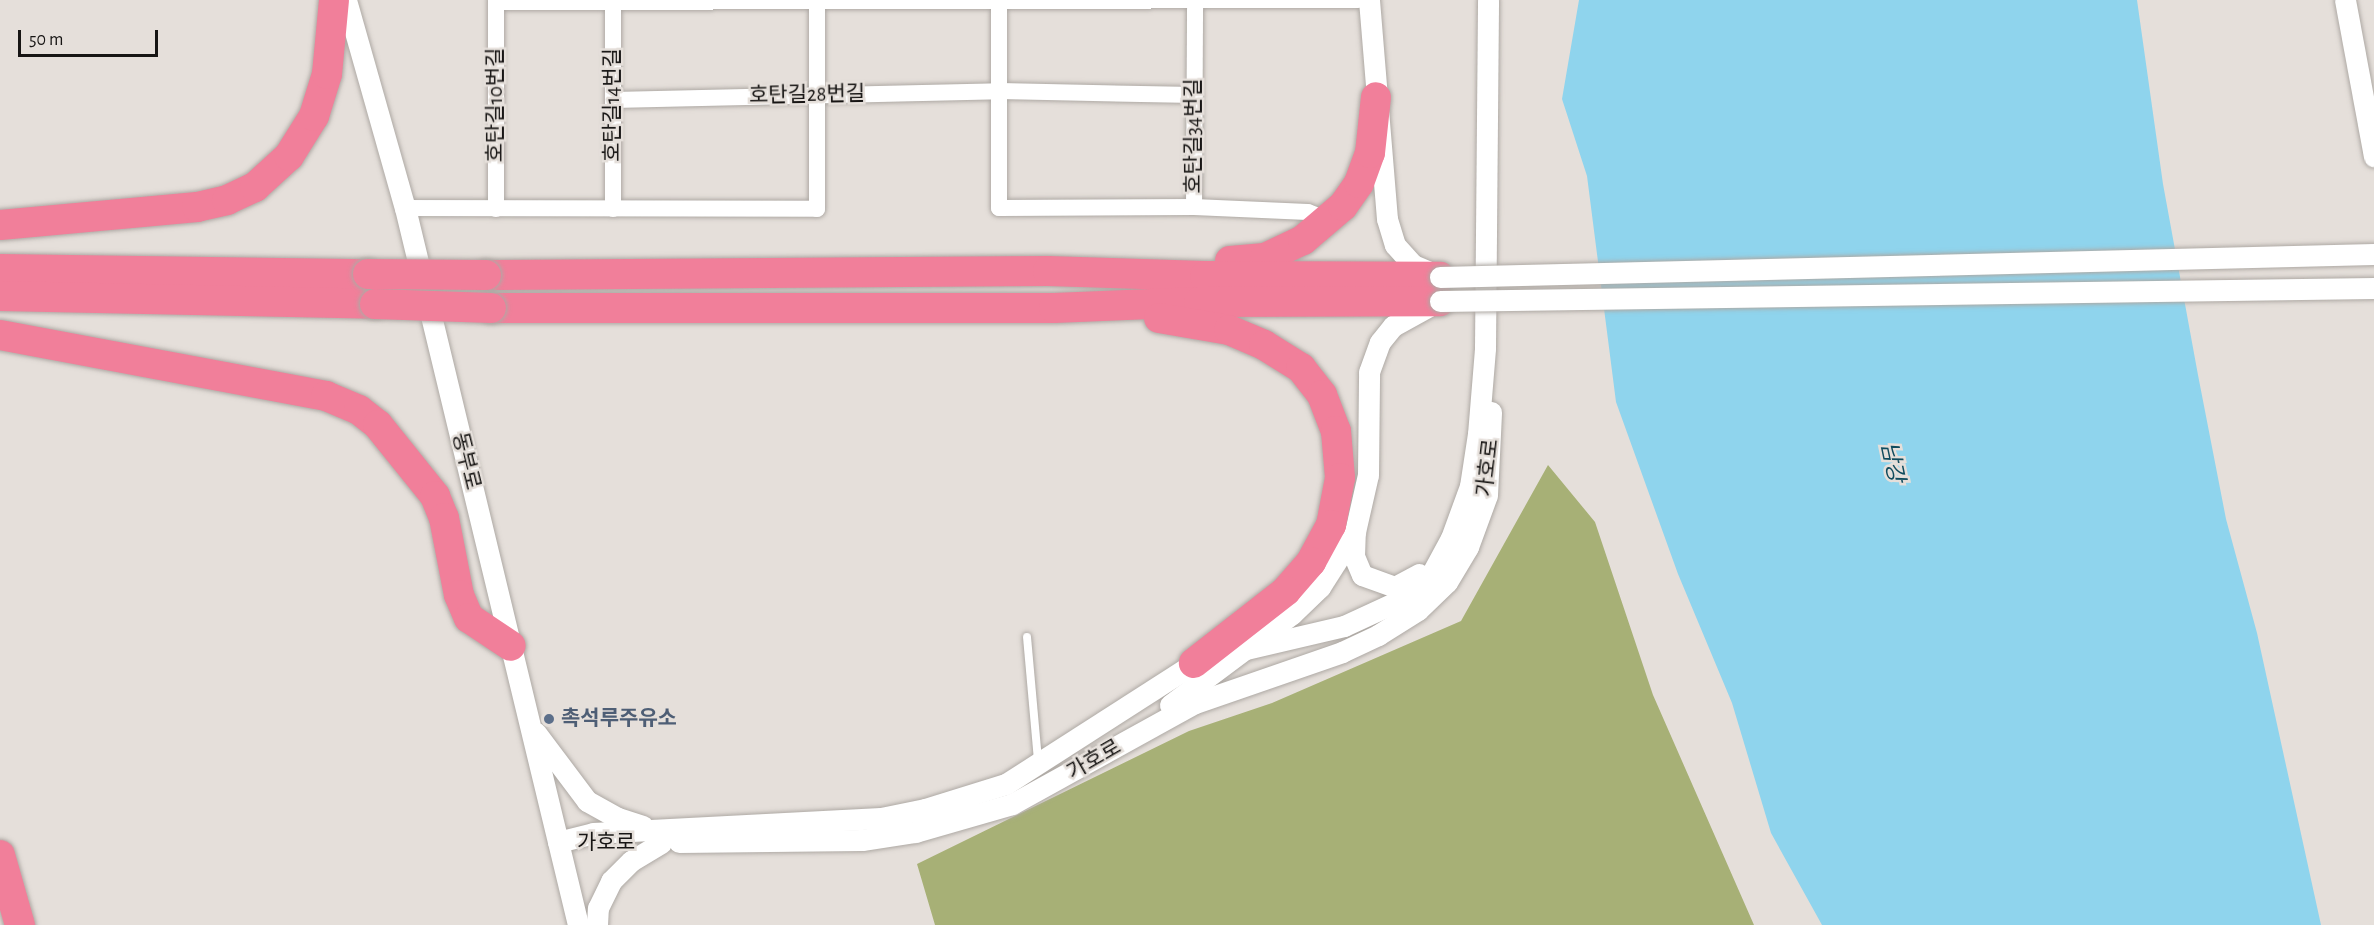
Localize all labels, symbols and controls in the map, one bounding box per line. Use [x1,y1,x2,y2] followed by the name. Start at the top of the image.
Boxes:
[21,18,160,56] scale bar
[29,31,63,49] text: 50 m
[483,48,509,162] street label: 호탄길10번길
[600,48,626,162] street label: 호탄길14번길
[1181,78,1207,194] street label: 호탄길34번길
[749,81,865,109] street label: 호탄길28번길
[447,430,485,492] street label: 동부로
[1472,438,1504,498] street label: 가호로
[1875,439,1909,485] water label: 남강
[561,706,677,732] place label: 촉석루주유소
[542,712,556,726] marker: 촉석루주유소
[1063,735,1125,785] street label: 가호로
[577,830,635,856] street label: 가호로

